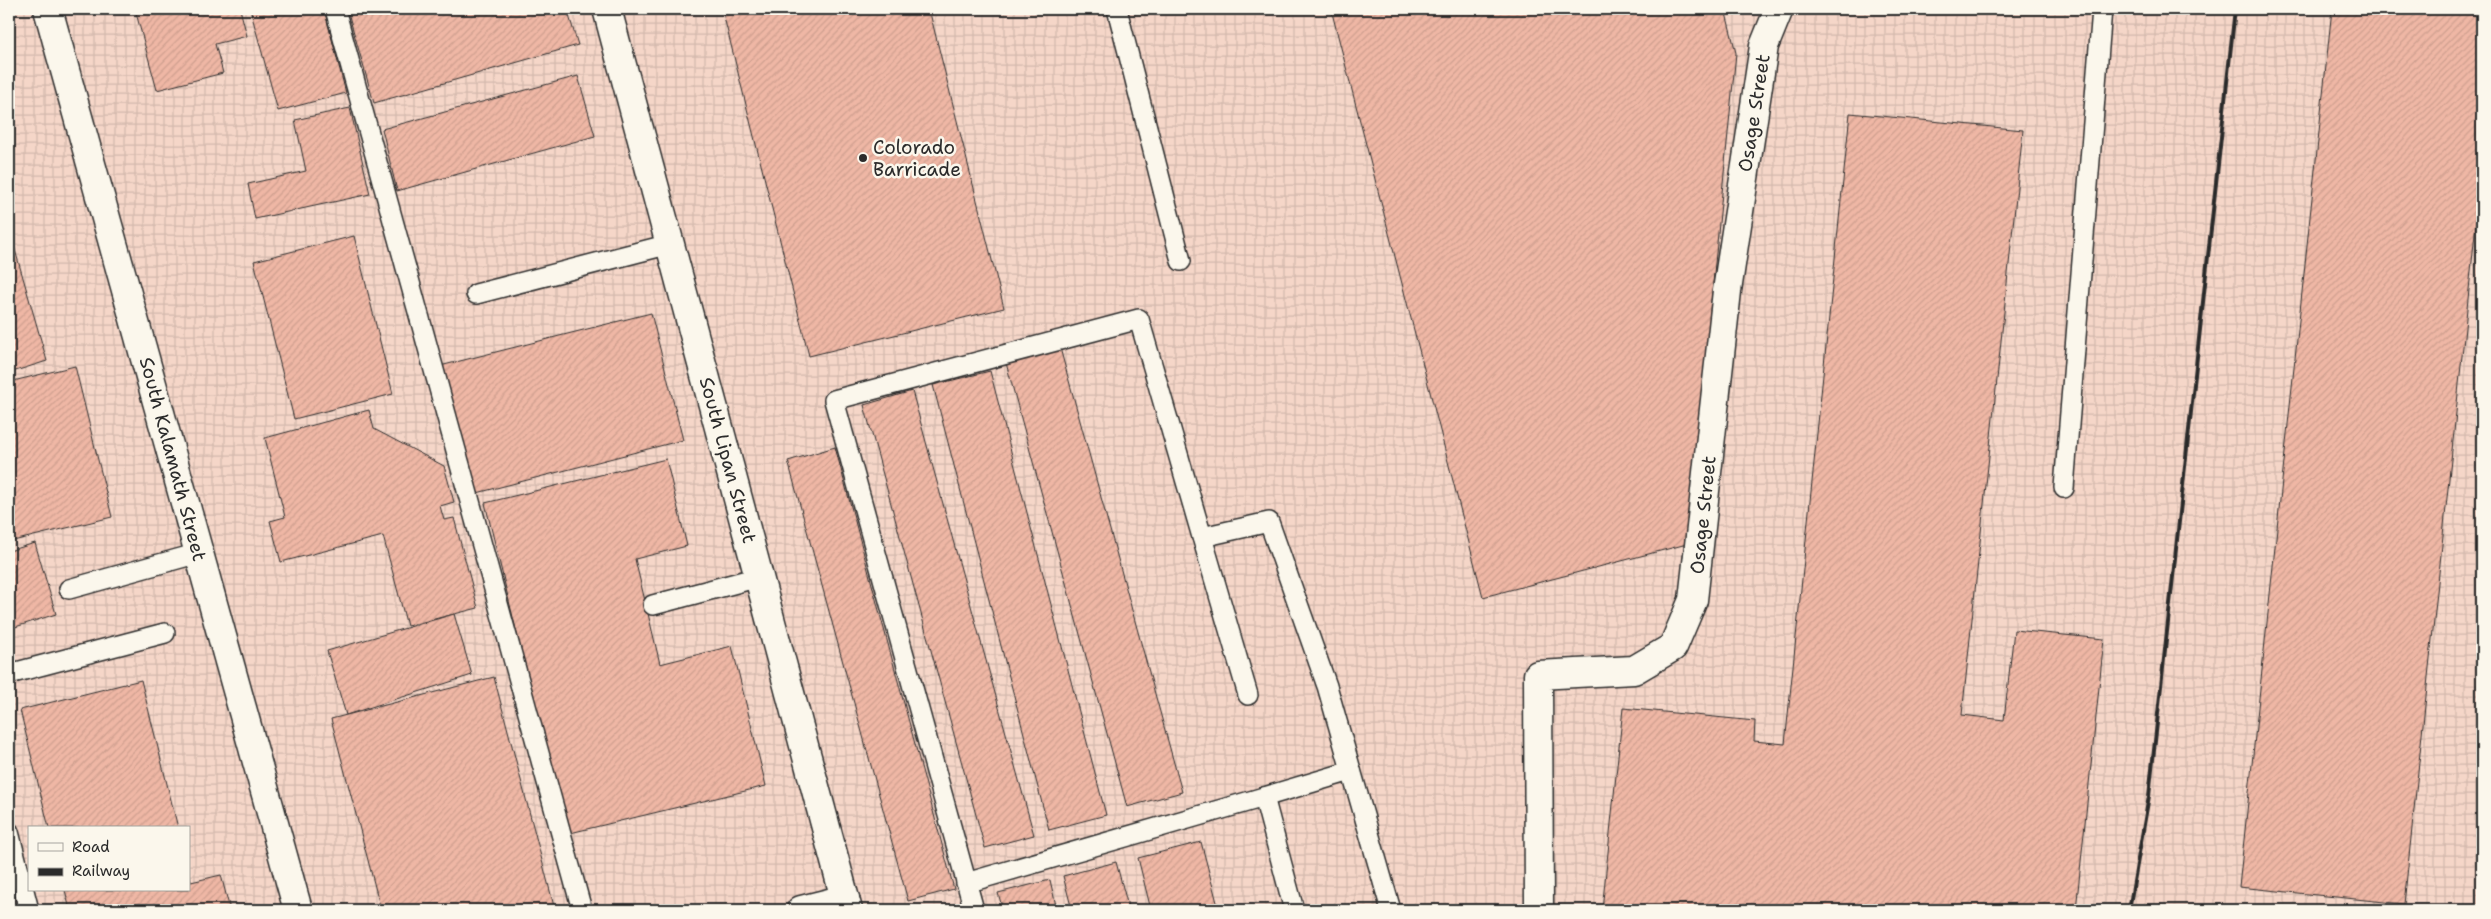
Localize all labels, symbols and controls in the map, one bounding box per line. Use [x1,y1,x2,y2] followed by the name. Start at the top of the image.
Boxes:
[1732,52,1776,174] street label: Osage Street
[873,135,961,182] place label: Colorado Barricade
[857,152,869,164] marker: Colorado Barricade
[134,354,212,564] street label: South Kalamath Street
[694,374,762,546] street label: South Lipan Street
[1684,455,1722,575] street label: Osage Street
[28,826,190,892] legend
[72,837,110,857] text: Road
[72,861,130,881] text: Railway

